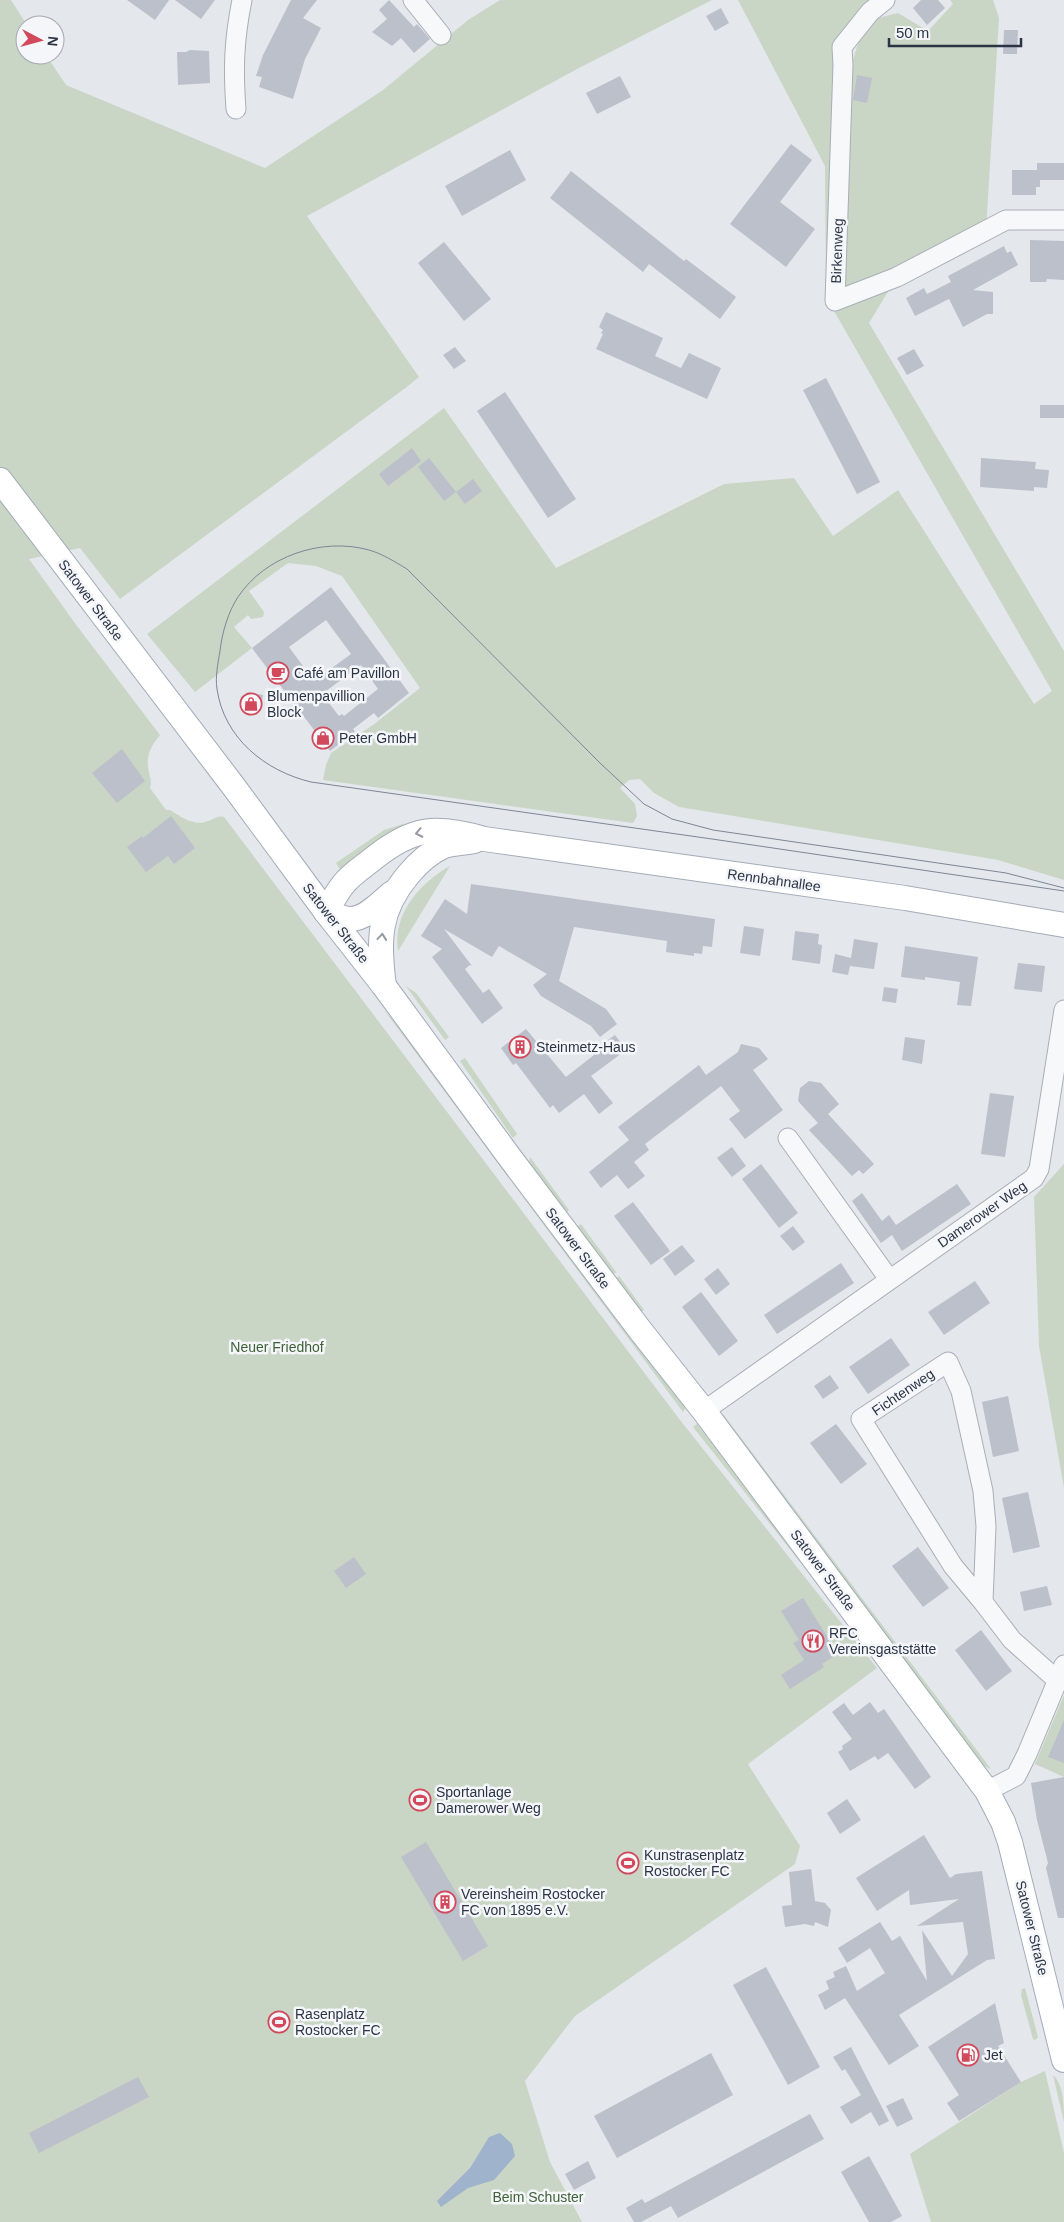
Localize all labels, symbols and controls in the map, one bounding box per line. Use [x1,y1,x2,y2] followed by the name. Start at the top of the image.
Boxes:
[15,15,65,65] north arrow
[889,15,1022,47] scale bar
[896,24,929,41] text: 50 m
[44,35,61,47] text: N
[828,218,846,284] street label: Birkenweg
[55,556,127,644] street label: Satower Straße
[266,661,290,685] cafe icon: Café am Pavillon
[294,665,400,681] place label: Café am Pavillon
[267,688,365,720] place label: Blumenpavillion Block
[239,692,263,716] shop icon: Blumenpavillion Block
[311,726,335,750] shop icon: Peter GmbH
[339,730,417,746] place label: Peter GmbH
[414,827,423,838] one-way arrow
[726,866,822,895] street label: Rennbahnallee
[300,880,372,966] street label: Satower Straße
[376,933,387,941] one-way arrow
[508,1035,532,1059] building icon: Steinmetz-Haus
[536,1039,636,1055] place label: Steinmetz-Haus
[934,1177,1030,1251] street label: Damerower Weg
[542,1204,614,1292] street label: Satower Straße
[230,1339,324,1355] park label: Neuer Friedhof
[869,1365,937,1419] street label: Fichtenweg
[787,1526,859,1614] street label: Satower Straße
[829,1625,937,1657] place label: RFC Vereinsgaststätte
[801,1629,825,1653] restaurant icon: RFC Vereinsgaststätte
[436,1784,541,1816] place label: Sportanlage Damerower Weg
[408,1788,432,1812] sports icon: Sportanlage Damerower Weg
[644,1847,744,1879] place label: Kunstrasenplatz Rostocker FC
[616,1851,640,1875] sports icon: Kunstrasenplatz Rostocker FC
[1012,1879,1052,1977] street label: Satower Straße
[461,1886,605,1918] place label: Vereinsheim Rostocker FC von 1895 e.V.
[433,1890,457,1914] building icon: Vereinsheim Rostocker FC von 1895 e.V.
[295,2006,381,2038] place label: Rasenplatz Rostocker FC
[267,2010,291,2034] sports icon: Rasenplatz Rostocker FC
[956,2043,980,2067] fuel station icon: Jet
[984,2047,1003,2063] place label: Jet
[492,2189,584,2205] park label: Beim Schuster

